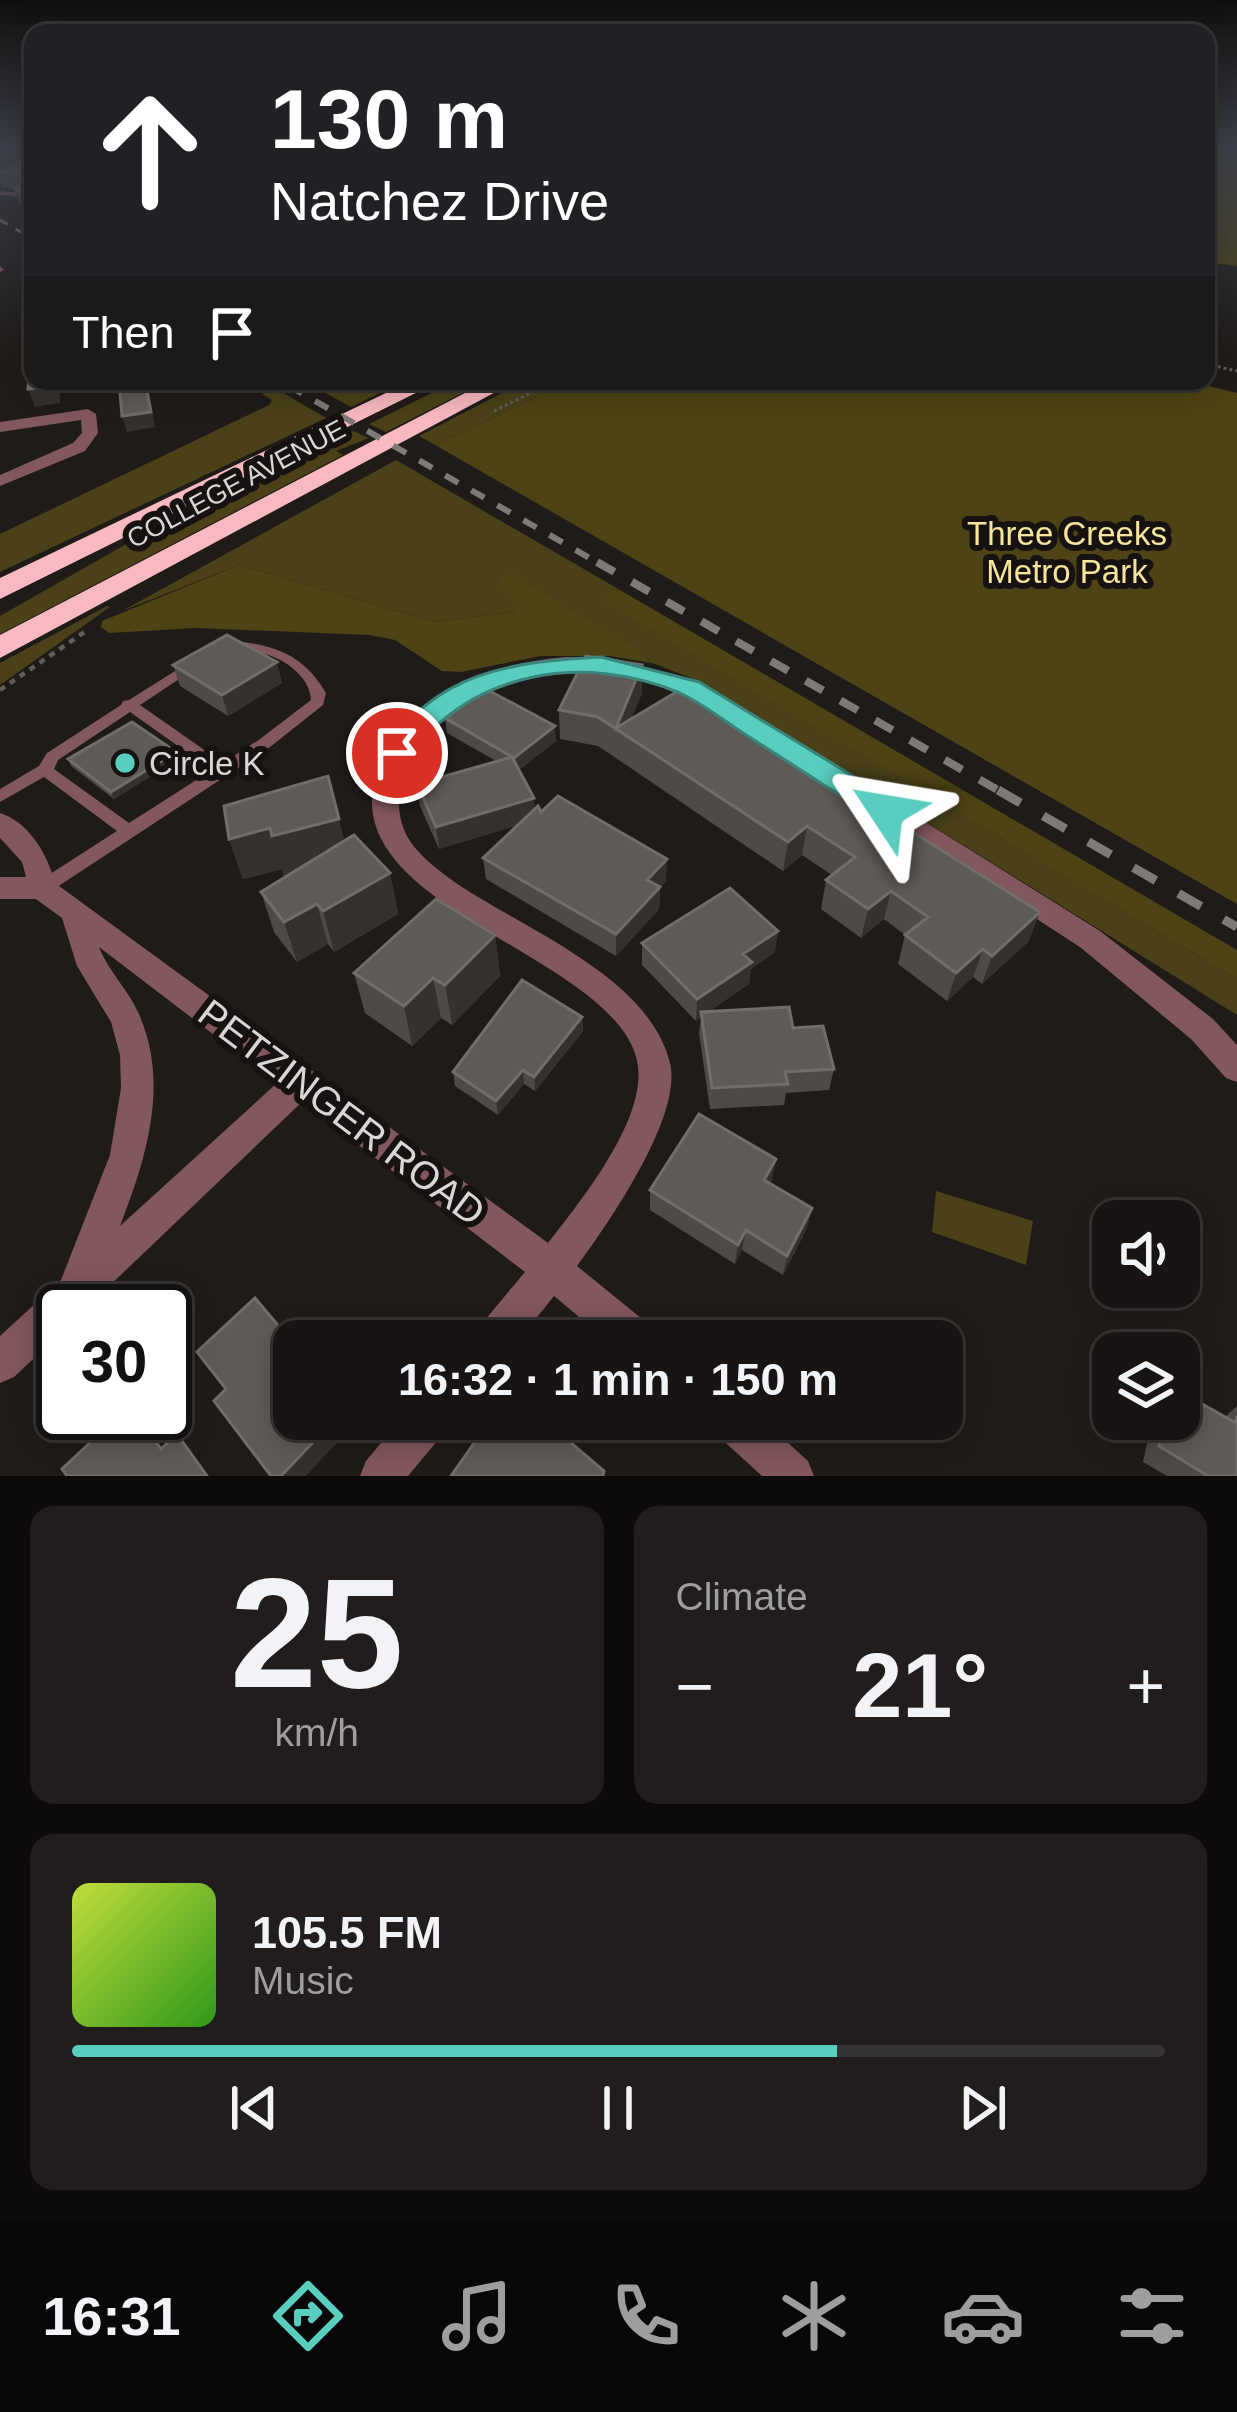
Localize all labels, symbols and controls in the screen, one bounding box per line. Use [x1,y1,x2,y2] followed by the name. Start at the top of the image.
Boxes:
[72,72,228,228] icon: ahead
[270,72,508,166] text: 130 m
[270,171,609,231] text: Natchez Drive
[199,300,265,366] icon: arrive
[72,307,175,358] text: Then
[122,414,350,554] street label: COLLEGE AVENUE
[967,515,1167,590] park label: Three Creeks Metro Park
[346,702,448,804] pin
[364,720,430,786] icon: arrive
[149,745,265,782] place label: Circle K
[823,748,949,874] position arrow
[112,750,138,776] marker: Circle K
[190,991,493,1234] street label: PETZINGER ROAD
[1092,1200,1200,1440] map controls
[1092,1200,1200,1308] button: sound
[36,1284,192,1440] speed limit sign: 30
[1092,1332,1200,1440] button: layers
[398,1354,838,1405] text: 16:32 · 1 min · 150 m
[230,1546,404,1720] text: 25
[676,1575,808,1618] text: Climate
[852,1636,988,1736] text: 21°
[676,1649,714,1723] text: −
[1126,1649,1165,1723] text: +
[274,1711,359,1754] text: km/h
[252,1907,442,1958] text: 105.5 FM
[252,1959,354,2002] text: Music
[221,2075,287,2141] icon: previous
[585,2075,651,2141] icon: pause
[950,2075,1016,2141] icon: next
[266,2274,350,2358] icon: directions
[435,2274,519,2358] icon: music
[604,2274,688,2358] icon: phone
[772,2274,856,2358] icon: climate
[941,2274,1025,2358] icon: car
[1110,2274,1194,2358] icon: filters
[42,2286,181,2346] text: 16:31

